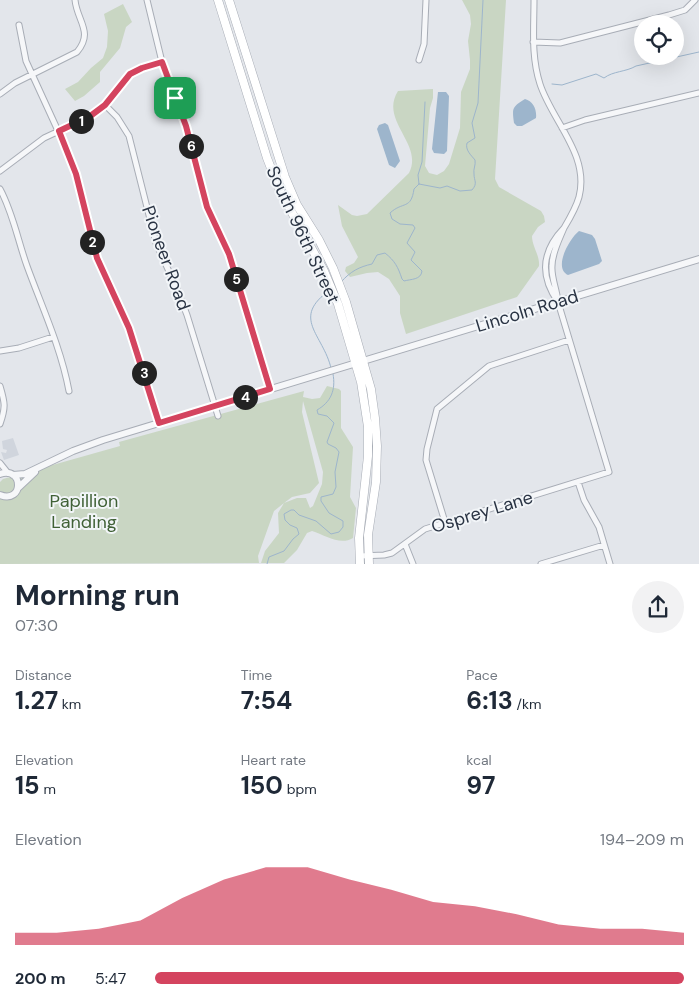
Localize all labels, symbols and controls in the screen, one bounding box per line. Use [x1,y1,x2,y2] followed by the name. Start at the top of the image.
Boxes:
[634,15,684,65] map controls
[634,15,684,65] button: locate
[154,77,196,119] pin
[161,84,189,112] icon: arrive
[68,108,94,134] pin: 1
[79,112,84,130] text: 1
[178,134,204,158] pin: 6
[187,137,196,155] text: 6
[261,162,345,308] street label: South 96th Street
[136,202,196,314] street label: Pioneer Road
[80,230,104,254] pin: 2
[88,233,97,251] text: 2
[224,266,248,292] pin: 5
[232,270,241,288] text: 5
[473,284,581,338] street label: Lincoln Road
[132,360,156,386] pin: 3
[140,364,149,382] text: 3
[232,384,258,410] pin: 4
[241,388,250,406] text: 4
[428,485,536,539] street label: Osprey Lane
[50,489,118,534] park label: Papillion Landing
[15,577,180,614] text: Morning run
[632,581,684,633] button: share
[15,615,58,636] text: 07:30
[15,666,72,684] text: Distance
[241,666,272,684] text: Time
[466,666,498,684] text: Pace
[15,684,58,717] text: 1.27
[241,684,292,717] text: 7:54
[466,684,513,717] text: 6:13
[58,695,81,713] text: km
[513,695,541,713] text: /km
[15,751,73,769] text: Elevation
[241,751,306,769] text: Heart rate
[466,751,492,769] text: kcal
[15,769,40,802] text: 15
[241,769,283,802] text: 150
[466,769,495,802] text: 97
[40,780,56,798] text: m
[283,780,317,798] text: bpm
[15,829,82,850] text: Elevation
[600,829,684,850] text: 194–209 m
[15,968,66,989] text: 200 m
[95,968,126,989] text: 5:47

